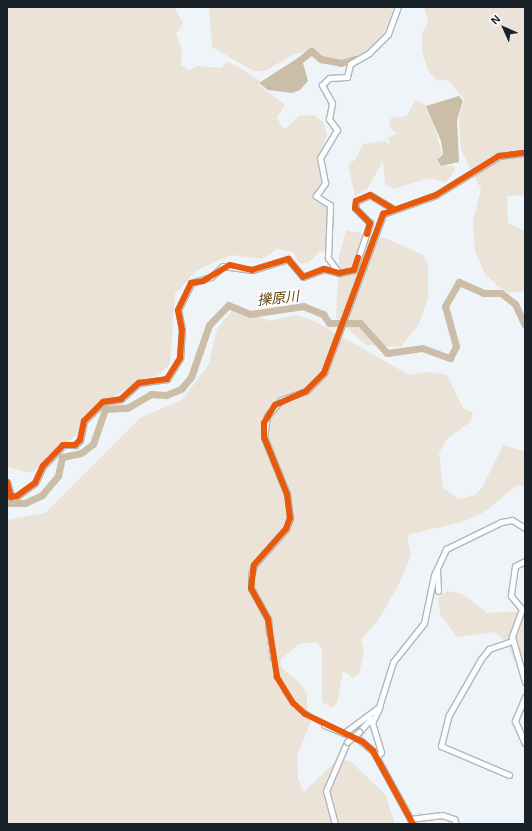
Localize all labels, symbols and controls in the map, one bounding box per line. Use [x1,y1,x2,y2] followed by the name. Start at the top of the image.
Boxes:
[484,8,524,48] north arrow
[488,12,503,27] text: N
[256,287,300,309] water label: 擽原川

